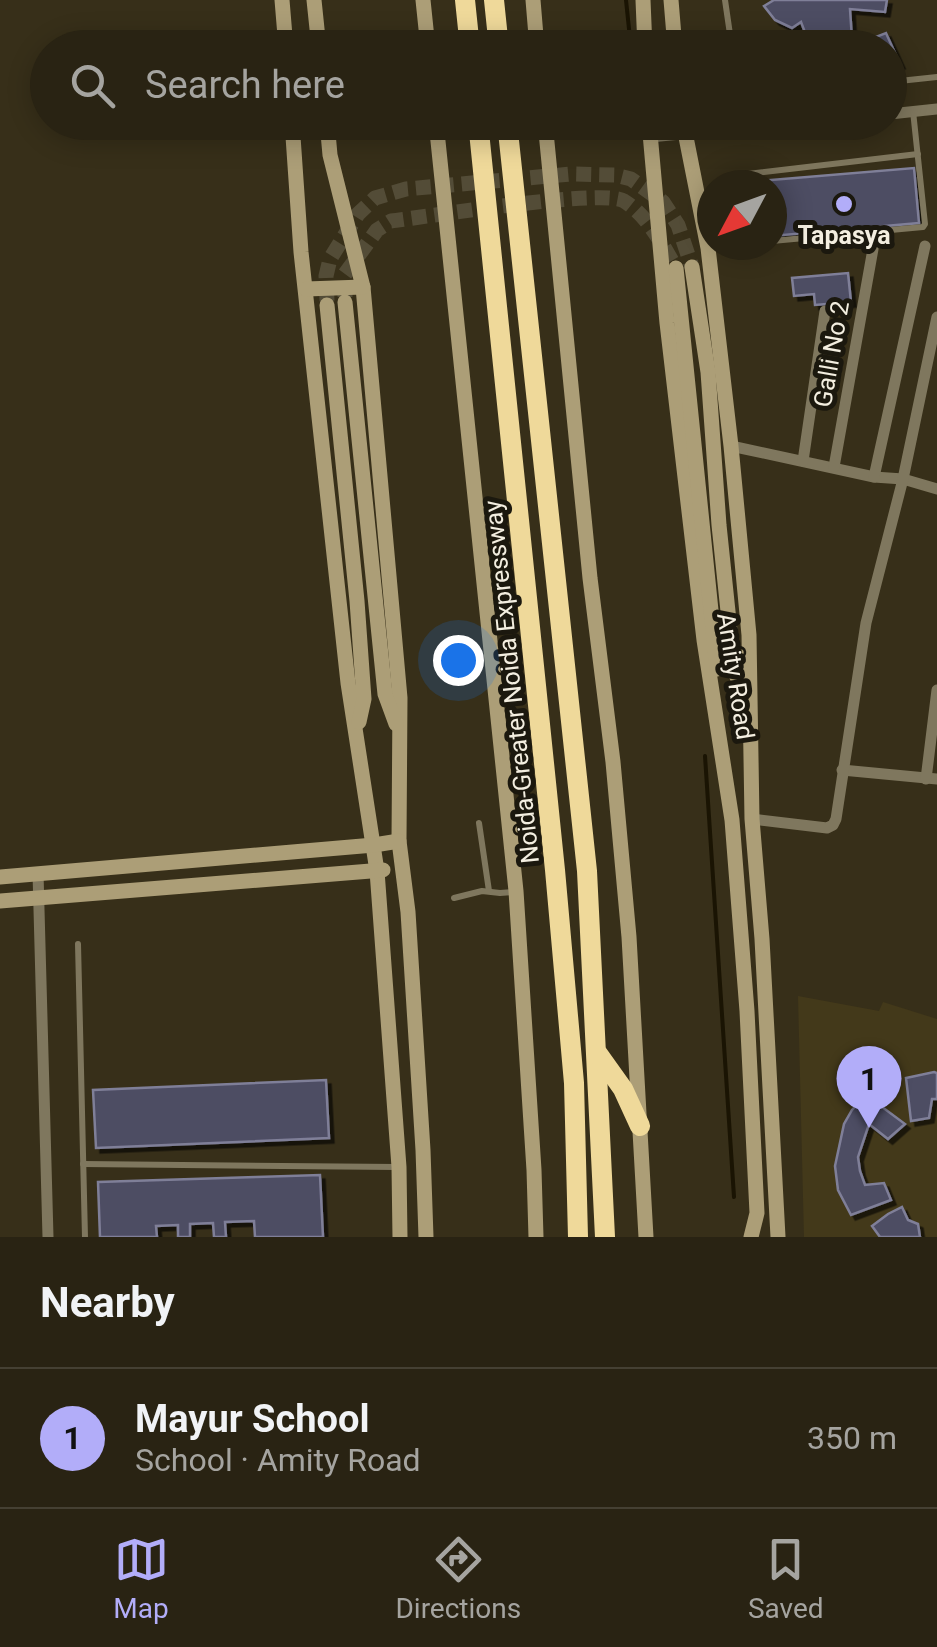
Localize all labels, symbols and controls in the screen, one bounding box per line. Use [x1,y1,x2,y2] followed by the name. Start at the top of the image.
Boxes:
[30,30,907,140] search box
[65,58,120,113] icon: search
[145,63,345,107] text: Search here
[697,170,787,260] north arrow
[833,193,855,215] marker: Tapasya
[797,221,891,250] place label: Tapasya
[808,299,855,409] street label: Galli No 2
[478,499,545,865] street label: Noida-Greater Noida Expressway
[711,611,760,742] street label: Amity Road
[433,635,484,686] your location
[836,1046,902,1128] pin: 1
[40,1278,175,1327] text: Nearby
[135,1397,370,1441] text: Mayur School
[63,1419,82,1457] text: 1
[807,1419,897,1457] text: 350 m
[135,1441,421,1479] text: School · Amity Road
[113,1532,169,1625] tab: Map
[395,1532,521,1625] tab: Directions
[748,1532,824,1625] tab: Saved

